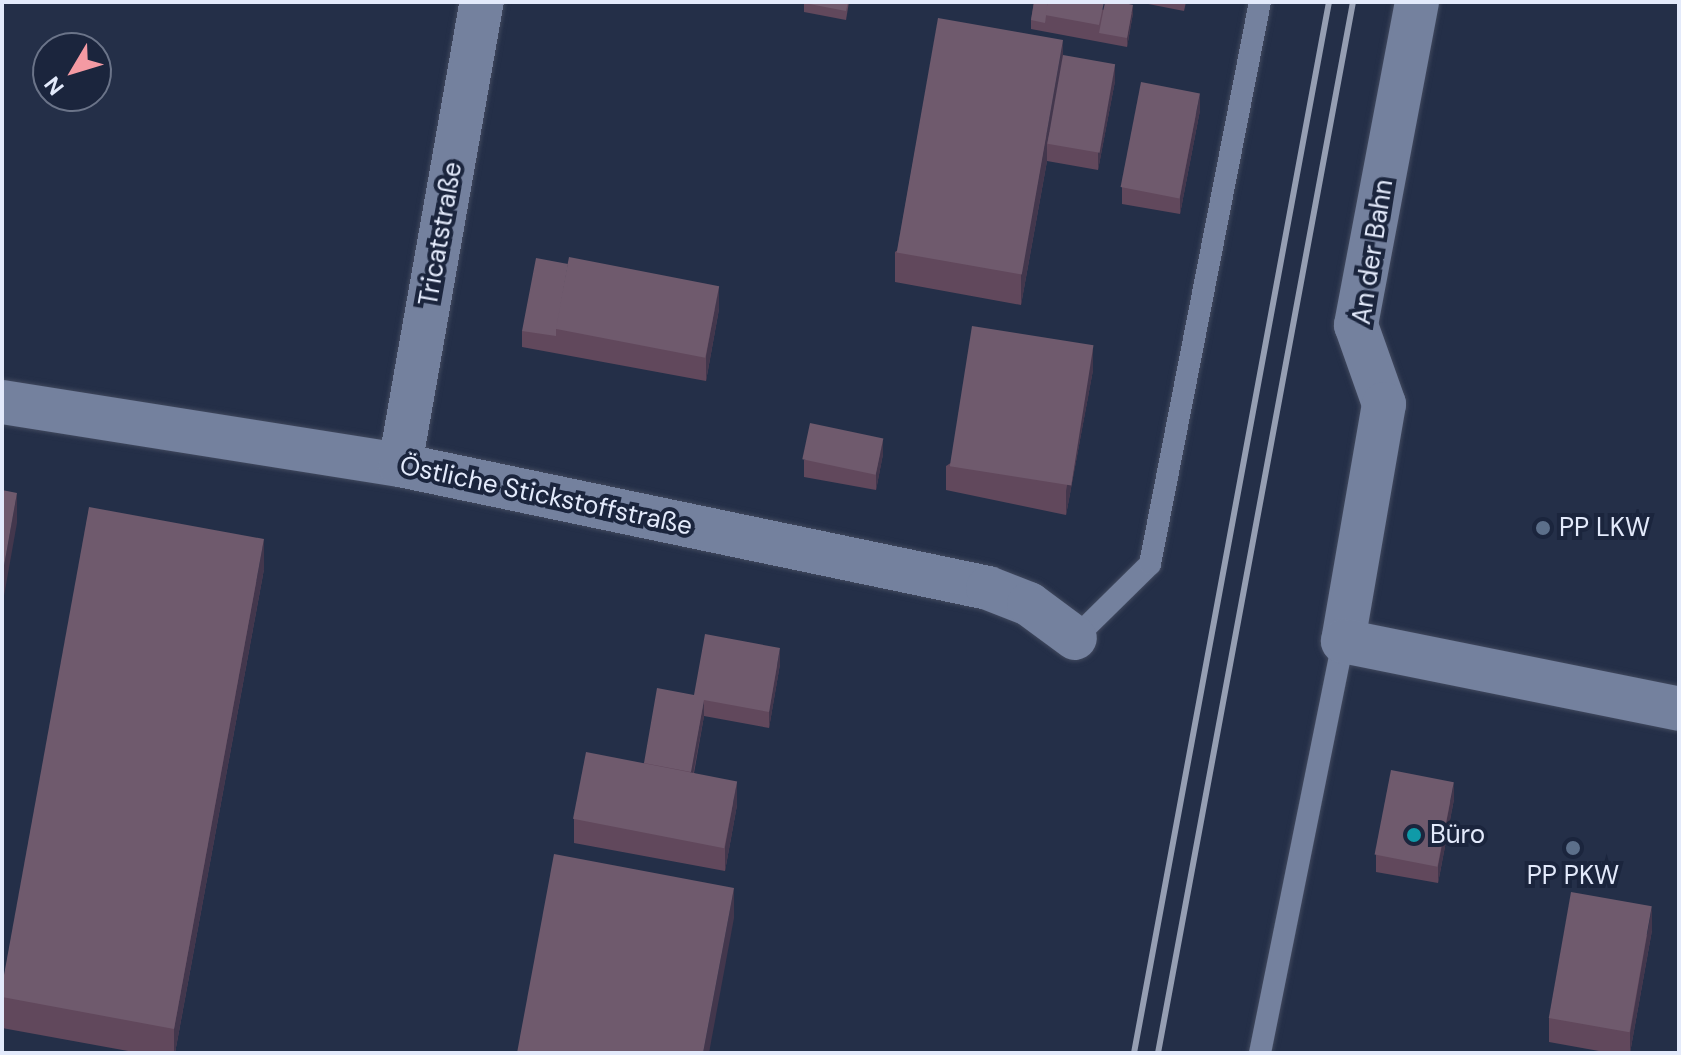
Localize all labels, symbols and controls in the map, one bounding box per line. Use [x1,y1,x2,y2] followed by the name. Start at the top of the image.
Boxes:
[32,32,112,112] north arrow
[38,71,71,101] text: N
[413,159,469,309] street label: Tricatstraße
[1346,177,1400,327] street label: An der Bahn
[397,450,695,542] street label: Östliche Stickstoffstraße
[1559,512,1650,544] place label: PP LKW
[1534,519,1552,537] marker: PP LKW
[1430,819,1485,851] place label: Büro
[1405,826,1423,844] marker: Büro
[1564,839,1582,857] marker: PP PKW
[1527,860,1619,892] place label: PP PKW

